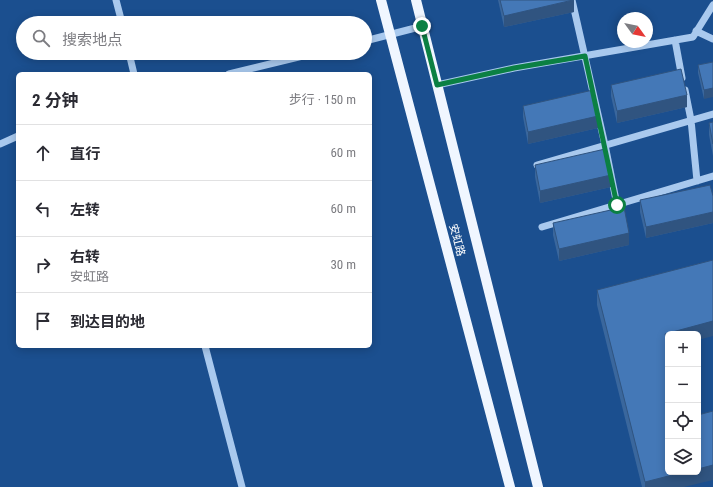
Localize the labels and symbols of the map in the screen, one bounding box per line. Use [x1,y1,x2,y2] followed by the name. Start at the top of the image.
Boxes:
[617,12,653,48] north arrow
[413,17,431,35] route end
[608,196,626,214] route start
[446,222,468,258] street label: 安虹路

